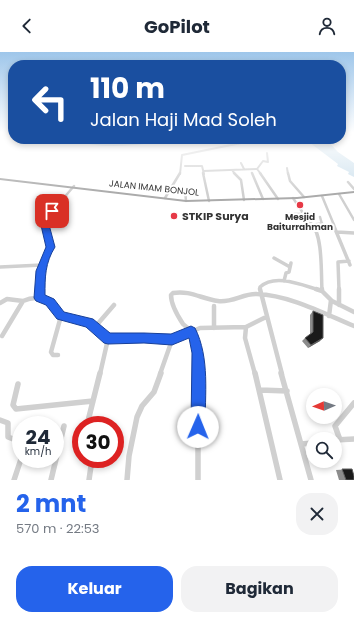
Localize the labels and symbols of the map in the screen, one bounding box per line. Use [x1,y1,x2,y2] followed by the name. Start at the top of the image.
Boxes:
[108,177,200,199] street label: JALAN IMAM BONJOL
[35,194,69,228] pin
[295,200,305,210] marker: Mesjid Baiturrahman
[182,208,249,224] place label: STKIP Surya
[169,211,179,221] marker: STKIP Surya
[267,211,333,233] place label: Mesjid Baiturrahman
[306,388,342,424] north arrow
[177,406,219,448] position arrow
[72,416,124,468] speed limit sign: 30

